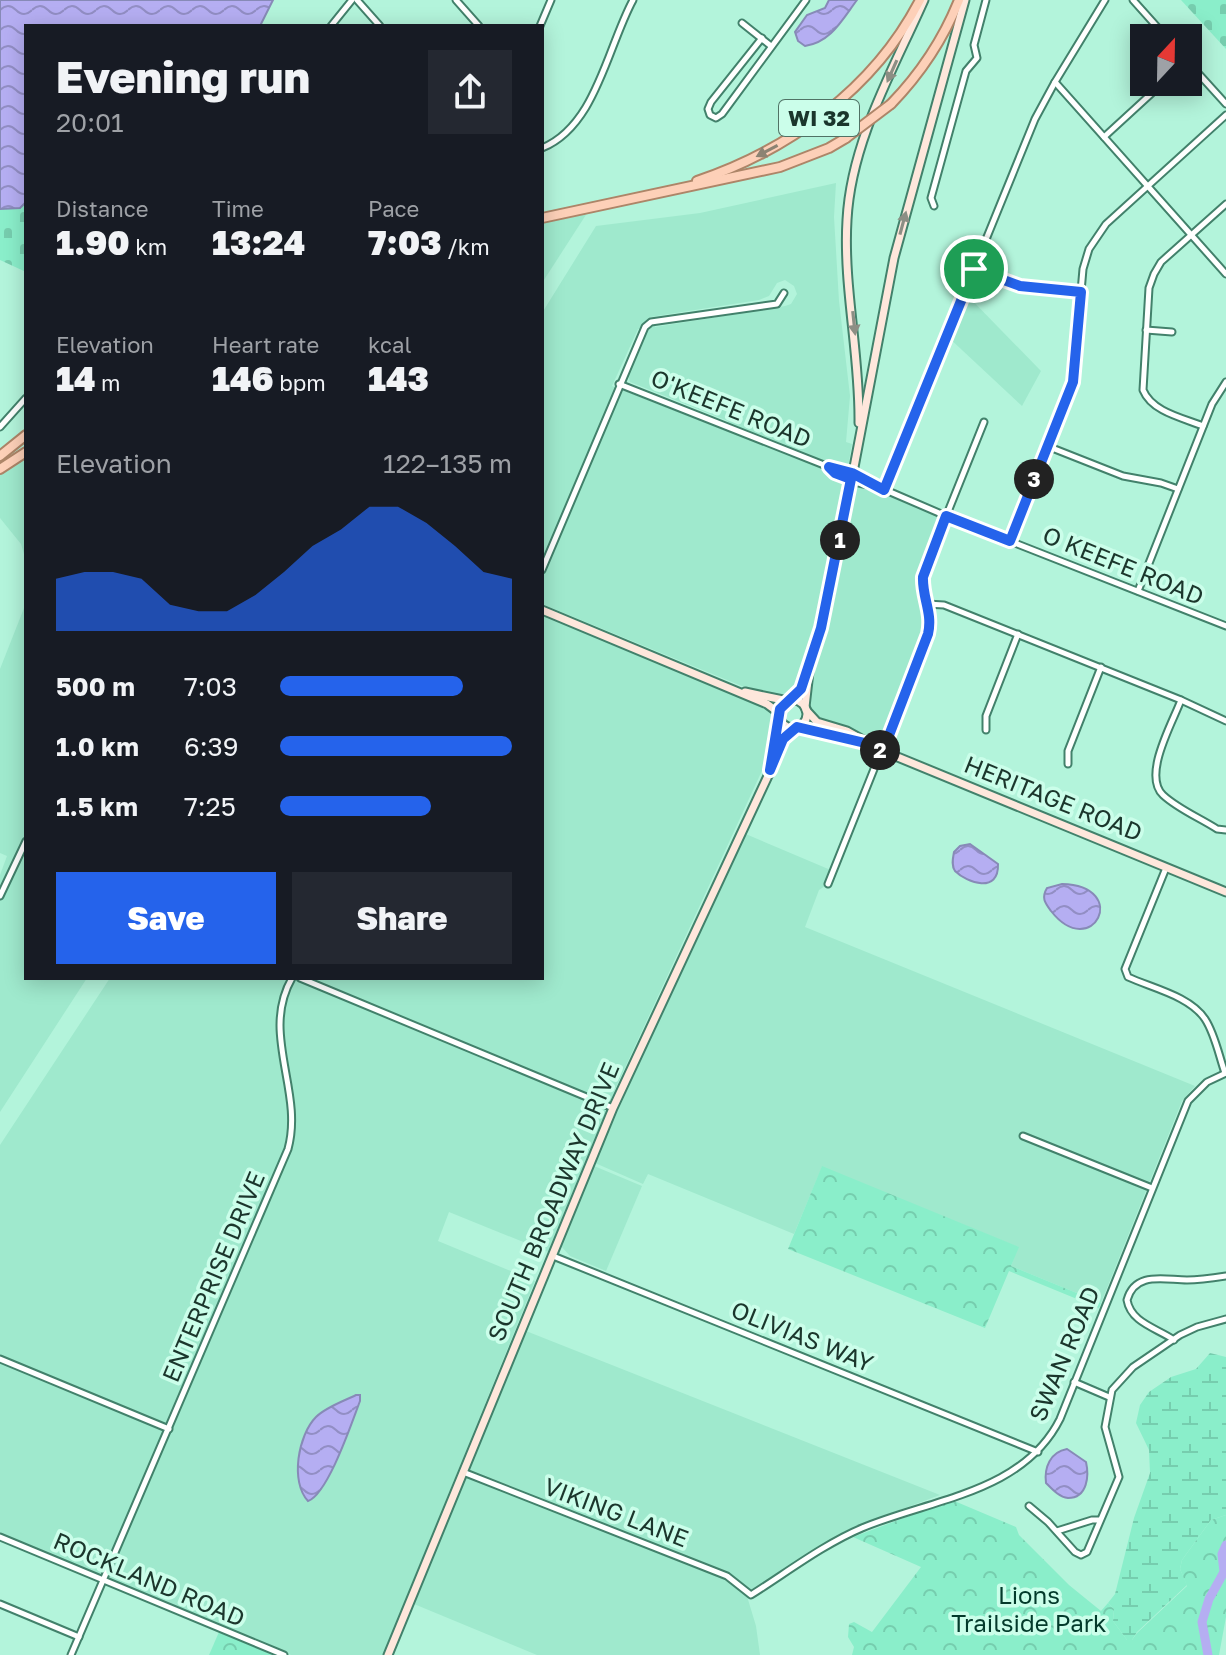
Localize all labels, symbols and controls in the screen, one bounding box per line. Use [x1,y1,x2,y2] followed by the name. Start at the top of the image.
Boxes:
[1130,24,1202,96] north arrow
[1130,24,1202,96] map controls
[56,50,310,103] text: Evening run
[428,50,512,134] button: share
[886,60,899,83] one-way arrow
[779,100,859,136] road number: WI 32
[56,107,124,138] text: 20:01
[756,144,778,158] one-way arrow
[56,195,148,222] text: Distance
[212,195,264,222] text: Time
[368,195,419,222] text: Pace
[897,210,909,235] one-way arrow
[56,222,130,262] text: 1.90
[212,222,305,262] text: 13:24
[368,222,442,262] text: 7:03
[130,233,167,260] text: km
[442,233,490,260] text: /km
[940,235,1008,303] pin
[952,247,996,291] icon: arrive
[848,311,861,336] one-way arrow
[56,331,154,358] text: Elevation
[212,331,319,358] text: Heart rate
[368,331,411,358] text: kcal
[56,358,96,398] text: 14
[212,358,274,398] text: 146
[368,358,429,398] text: 143
[647,362,816,453] street label: O'KEEFE ROAD
[96,369,121,396] text: m
[274,369,326,396] text: bpm
[56,448,172,479] text: Elevation
[383,448,512,479] text: 122–135 m
[1014,459,1054,499] pin: 3
[1027,465,1041,492] text: 3
[1039,519,1208,610] street label: O KEEFE ROAD
[820,520,860,560] pin: 1
[834,526,846,553] text: 1
[56,671,135,702] text: 500 m
[184,671,237,702] text: 7:03
[860,730,900,770] pin: 2
[56,731,139,762] text: 1.0 km
[184,731,238,762] text: 6:39
[873,736,887,763] text: 2
[960,749,1147,847] street label: HERITAGE ROAD
[56,791,138,822] text: 1.5 km
[184,791,236,822] text: 7:25
[56,872,276,964] button: Save
[292,872,512,964] button: Share
[481,1058,625,1345] street label: SOUTH BROADWAY DRIVE
[155,1167,270,1386] street label: ENTERPRISE DRIVE
[1022,1282,1105,1425] street label: SWAN ROAD
[727,1294,878,1377] street label: OLIVIAS WAY
[540,1471,693,1552] street label: VIKING LANE
[50,1525,250,1632] street label: ROCKLAND ROAD
[951,1580,1107,1637] park label: Lions Trailside Park

